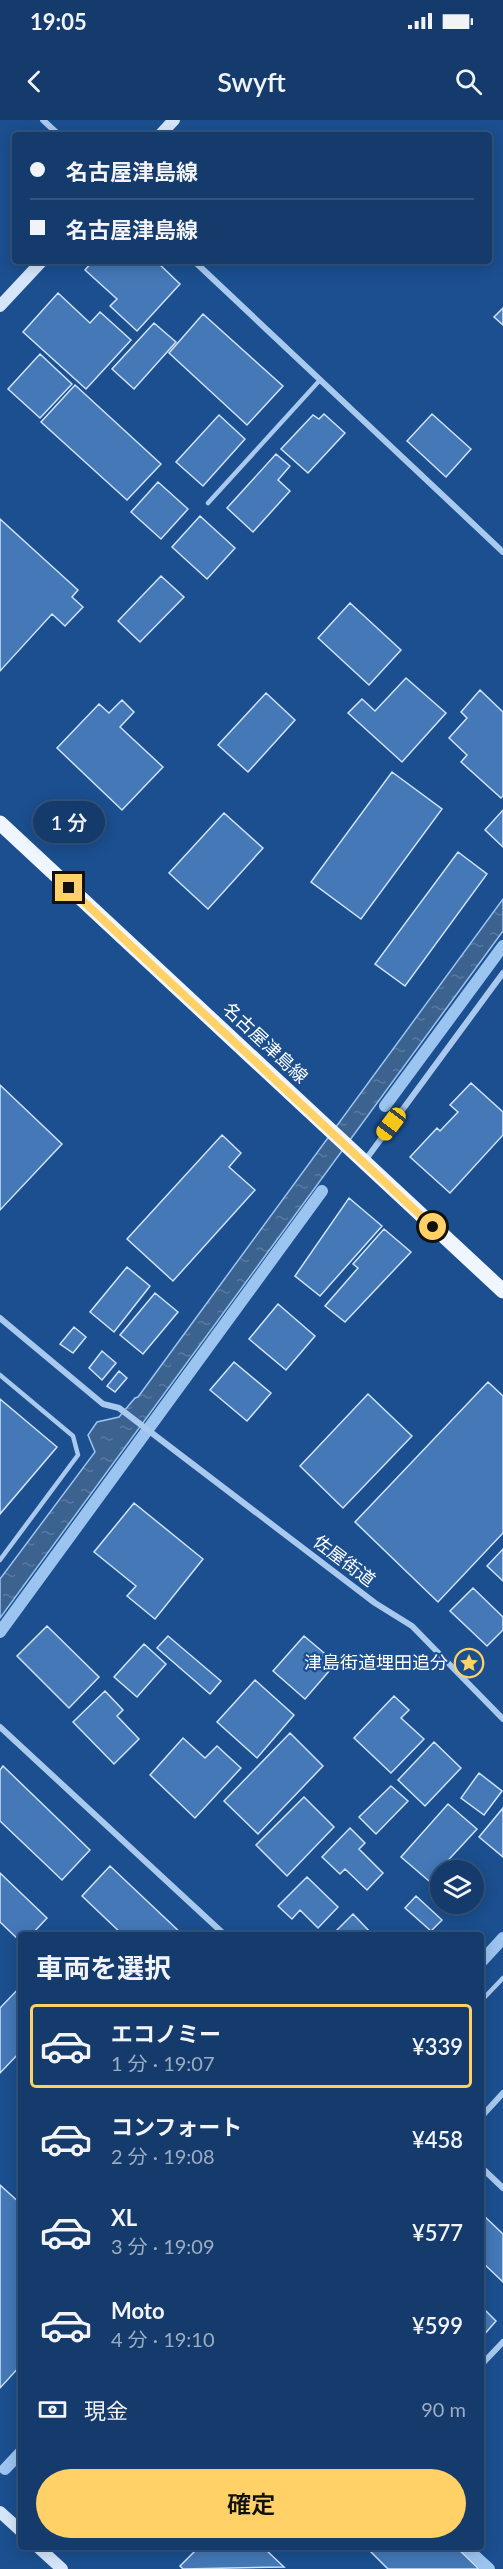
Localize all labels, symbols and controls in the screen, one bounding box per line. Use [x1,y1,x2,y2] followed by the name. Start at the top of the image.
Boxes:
[30,8,87,35] text: 19:05
[18,65,51,98] icon: back
[217,65,286,98] text: Swyft
[452,65,485,98] icon: search
[66,158,198,185] text: 名古屋津島線
[66,216,198,243] text: 名古屋津島線
[33,801,105,843] callout: 1 分
[51,810,87,834] text: 1 分
[55,874,82,901] route end
[219,997,313,1087] street label: 名古屋津島線
[373,1104,409,1144] car
[419,1213,446,1240] route start
[309,1530,380,1591] street label: 佐屋街道
[453,1647,485,1679] place icon: 津島街道埋田追分
[304,1651,448,1673] place label: 津島街道埋田追分
[430,1860,484,1914] map controls
[430,1860,484,1914] button: layers
[36,1951,171,1984] text: 車両を選択
[39,2019,93,2073] icon: car
[111,2020,221,2047] text: エコノミー
[412,2033,463,2060] text: ¥339
[111,2051,215,2075] text: 1 分 · 19:07
[39,2112,93,2166] icon: car
[111,2113,242,2140] text: コンフォート
[412,2126,463,2153] text: ¥458
[111,2144,215,2168] text: 2 分 · 19:08
[111,2204,137,2231] text: XL
[39,2205,93,2259] icon: car
[412,2219,463,2246] text: ¥577
[111,2234,215,2258] text: 3 分 · 19:09
[111,2297,165,2324] text: Moto
[39,2298,93,2352] icon: car
[412,2312,463,2339] text: ¥599
[111,2327,215,2351] text: 4 分 · 19:10
[36,2393,69,2426] icon: cash
[84,2397,128,2424] text: 現金
[421,2397,466,2421] text: 90 m
[36,2469,466,2538] button: 確定

